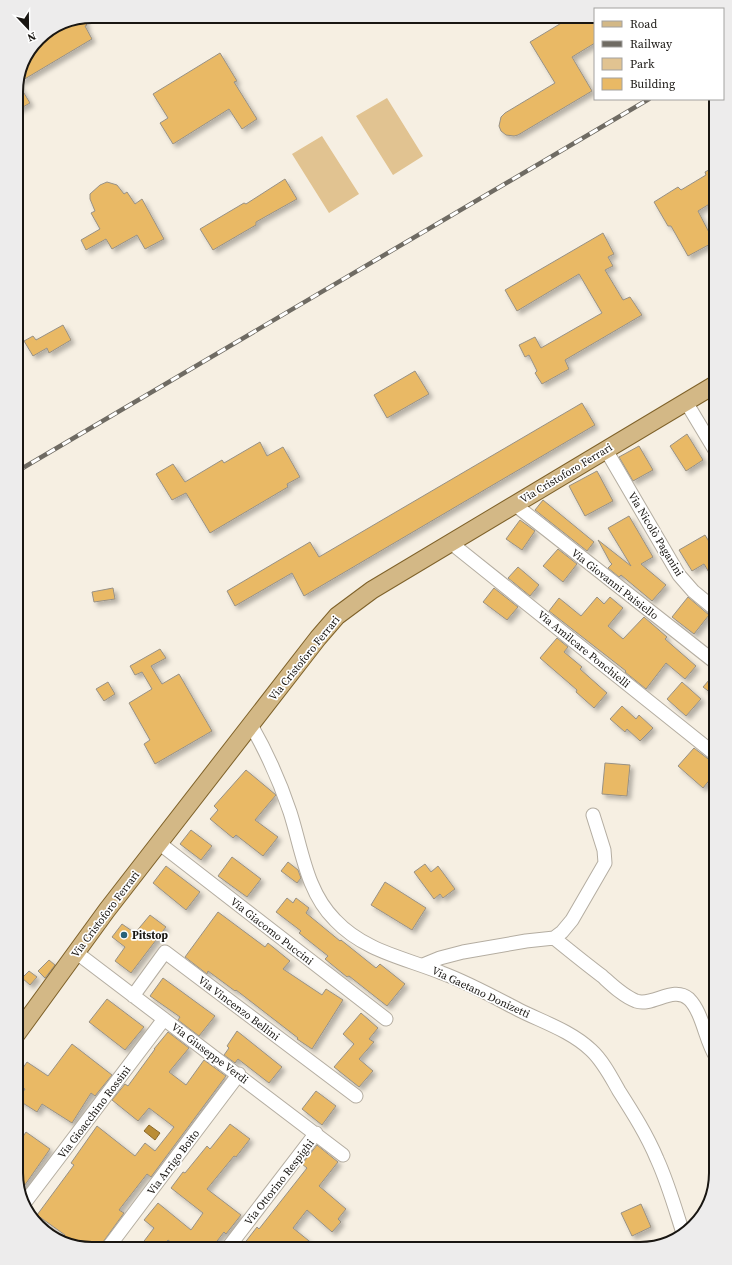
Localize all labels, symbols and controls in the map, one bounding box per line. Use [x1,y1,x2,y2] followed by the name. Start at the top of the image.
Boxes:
[8,8,48,48] north arrow
[594,8,724,100] legend
[630,16,657,32] text: Road
[25,28,38,45] text: N
[630,36,673,52] text: Railway
[630,56,655,72] text: Park
[630,76,675,92] text: Building
[517,440,615,507] street label: Via Cristoforo Ferrari
[624,489,687,579] street label: Via Nicolò Paganini
[568,546,661,623] street label: Via Giovanni Paisiello
[534,607,633,692] street label: Via Amilcare Ponchielli
[266,613,343,704] street label: Via Cristoforo Ferrari
[68,868,143,961] street label: Via Cristoforo Ferrari
[227,894,316,969] street label: Via Giacomo Puccini
[132,928,168,943] place label: Pitstop
[119,930,129,940] marker: Pitstop
[429,963,532,1022] street label: Via Gaetano Donizetti
[195,973,283,1044] street label: Via Vincenzo Bellini
[168,1019,251,1087] street label: Via Giuseppe Verdi
[55,1063,134,1162] street label: Via Gioacchino Rossini
[144,1126,203,1198] street label: Via Arrigo Boito
[241,1136,318,1228] street label: Via Ottorino Respighi

